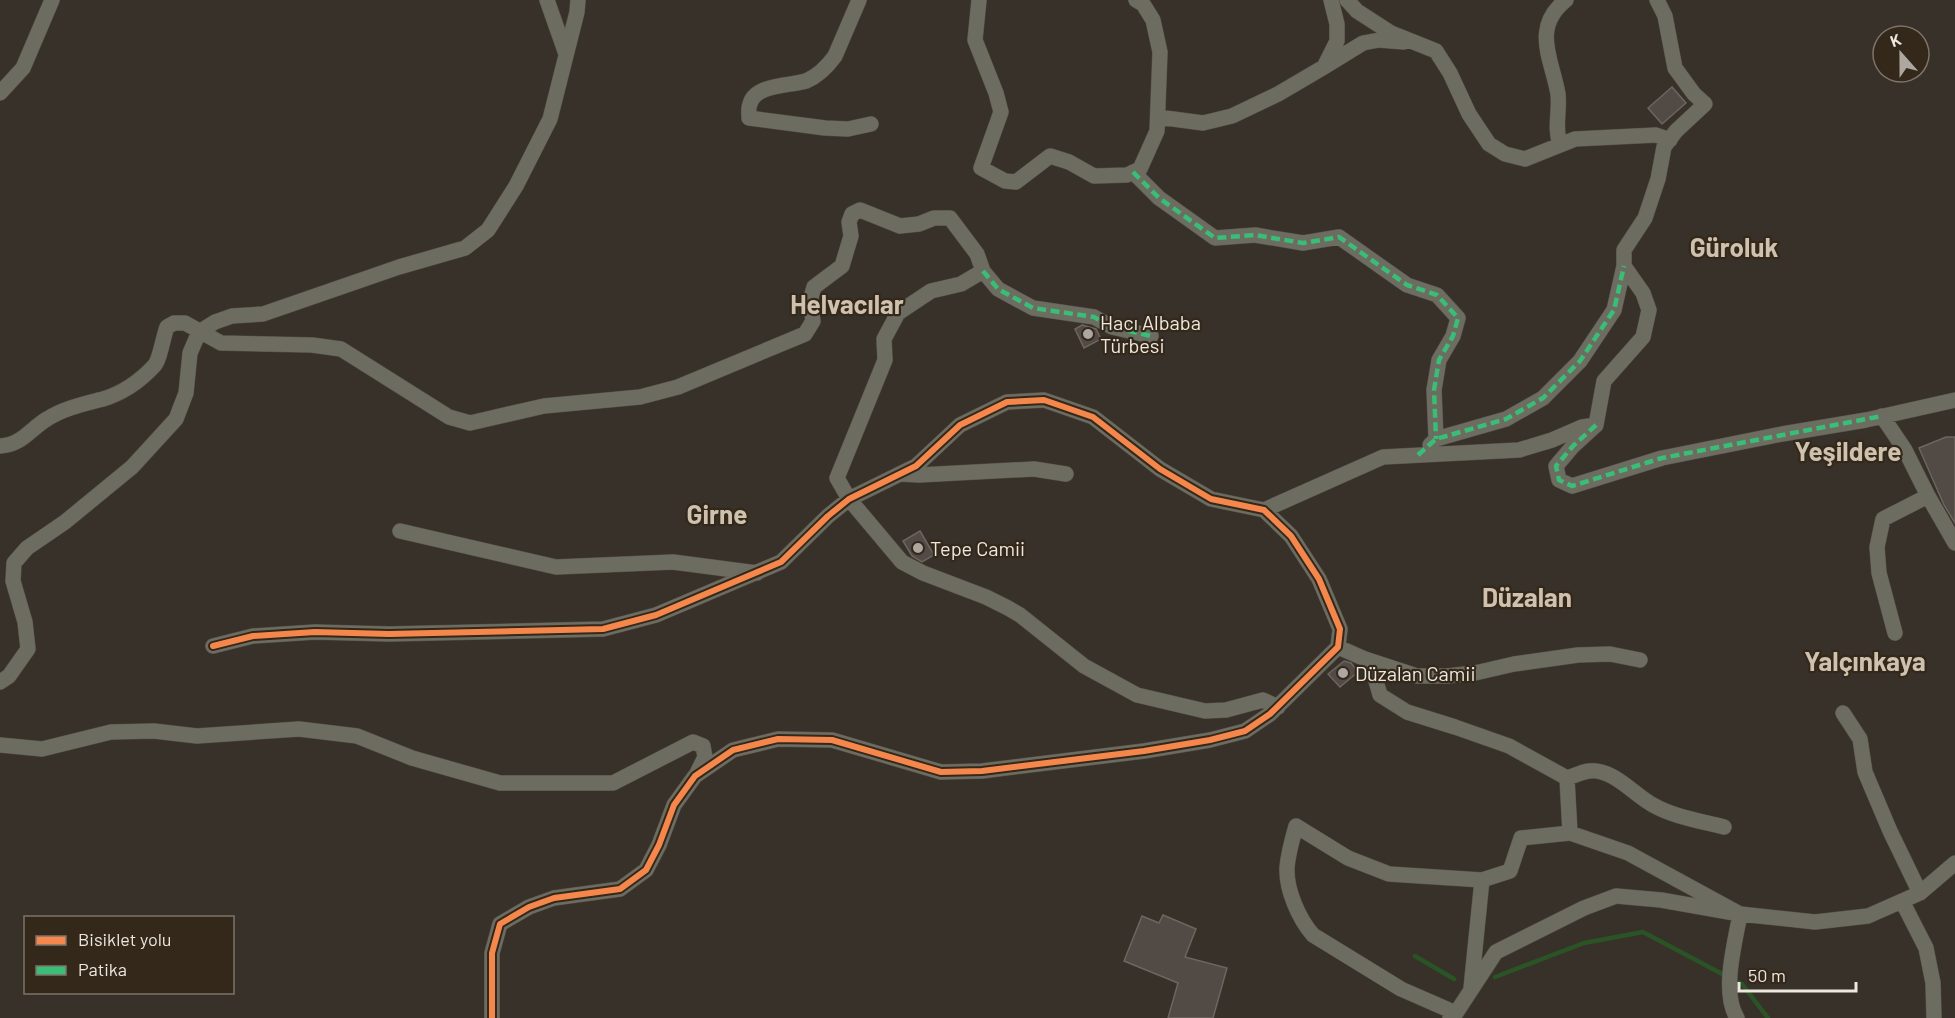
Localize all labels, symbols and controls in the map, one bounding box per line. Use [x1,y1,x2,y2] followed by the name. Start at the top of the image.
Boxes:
[1871,24,1931,84] north arrow
[1887,29,1904,50] text: K
[1690,231,1778,262] district label: Güroluk
[790,288,904,319] district label: Helvacılar
[1100,310,1201,357] place label: Hacı Albaba Türbesi
[1081,327,1095,341] marker: Hacı Albaba Türbesi
[1795,435,1901,466] district label: Yeşildere
[687,498,747,529] district label: Girne
[930,536,1025,560] place label: Tepe Camii
[911,541,925,555] marker: Tepe Camii
[1482,581,1572,612] district label: Düzalan
[1804,645,1926,676] district label: Yalçınkaya
[1355,661,1476,685] place label: Düzalan Camii
[1336,666,1350,680] marker: Düzalan Camii
[24,916,234,994] legend
[78,928,172,950] text: Bisiklet yolu
[1739,955,1856,993] scale bar
[78,958,127,980] text: Patika
[1748,964,1786,986] text: 50 m

